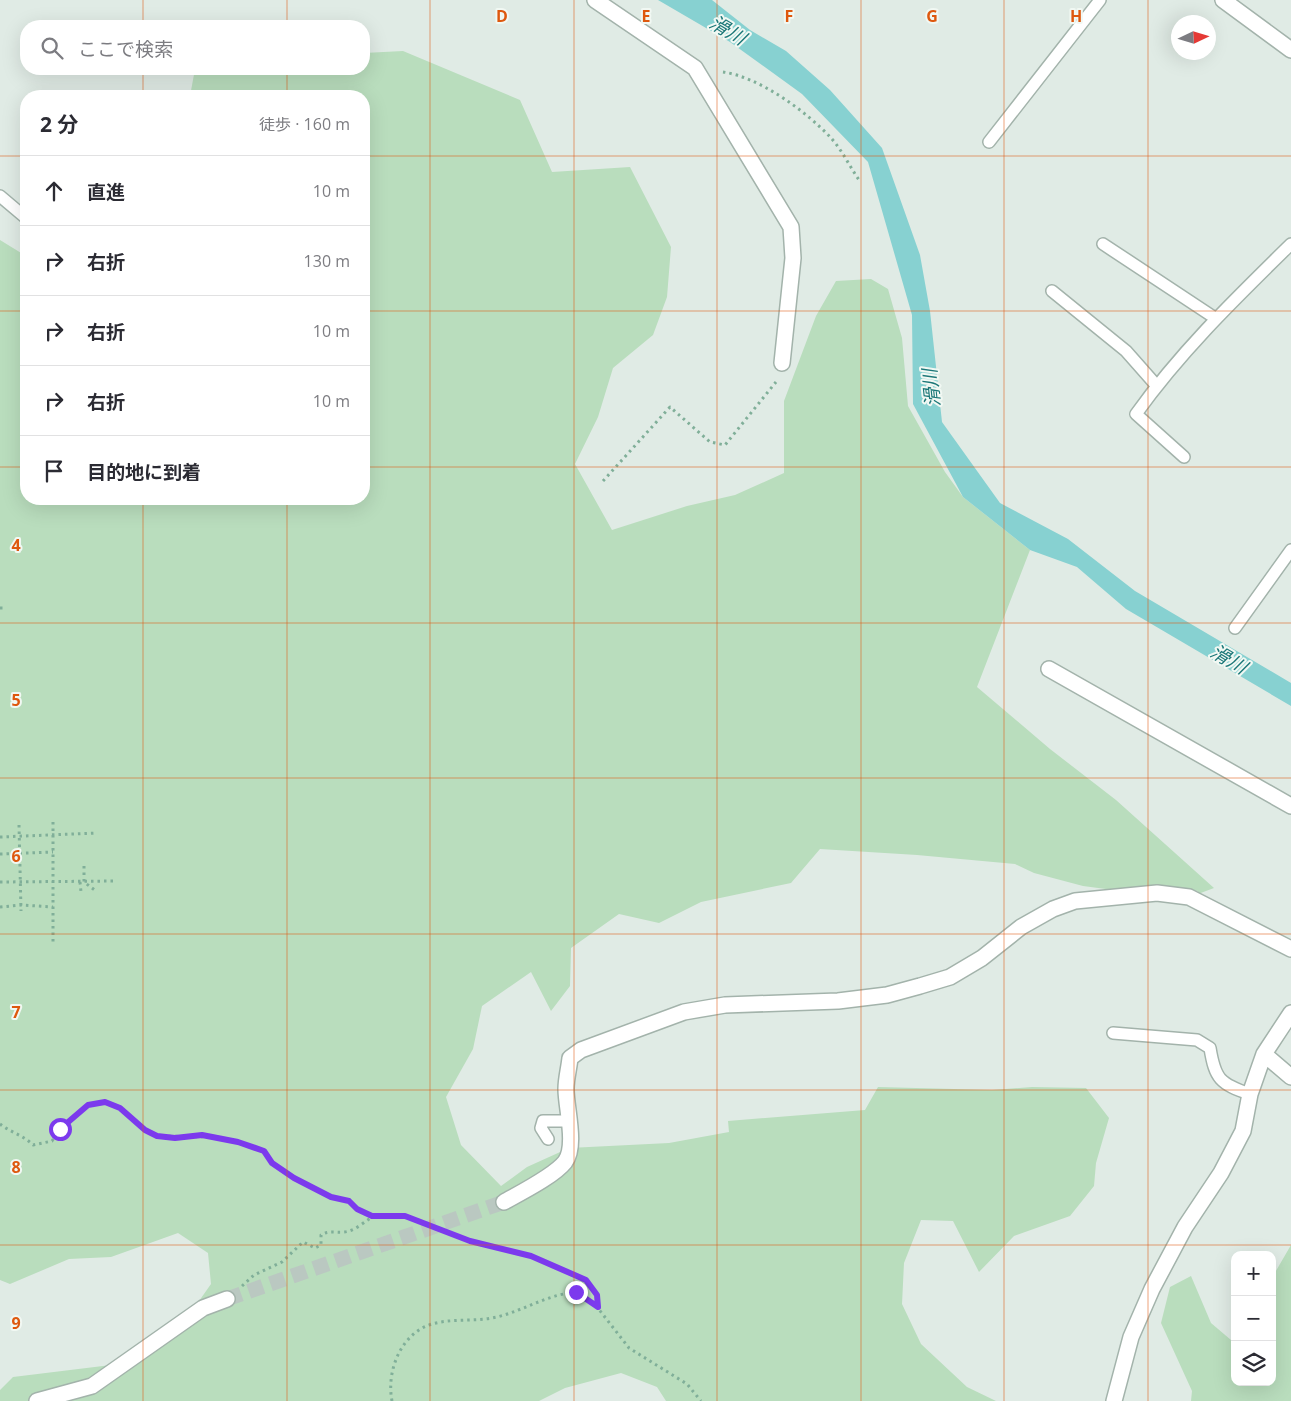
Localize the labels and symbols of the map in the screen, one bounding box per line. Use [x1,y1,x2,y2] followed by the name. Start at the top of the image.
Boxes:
[496,5,508,27] text: D
[642,5,651,27] text: E
[785,5,793,27] text: F
[926,5,938,27] text: G
[1070,5,1082,27] text: H
[705,9,753,52] water label: 滑川
[1171,15,1216,60] north arrow
[916,366,946,408] water label: 滑川
[11,534,21,556] text: 4
[1206,638,1254,681] water label: 滑川
[11,689,21,711] text: 5
[11,845,21,867] text: 6
[11,1001,21,1023] text: 7
[49,1118,72,1141] route start
[11,1156,21,1178] text: 8
[565,1281,588,1304] route end
[11,1312,21,1334] text: 9

